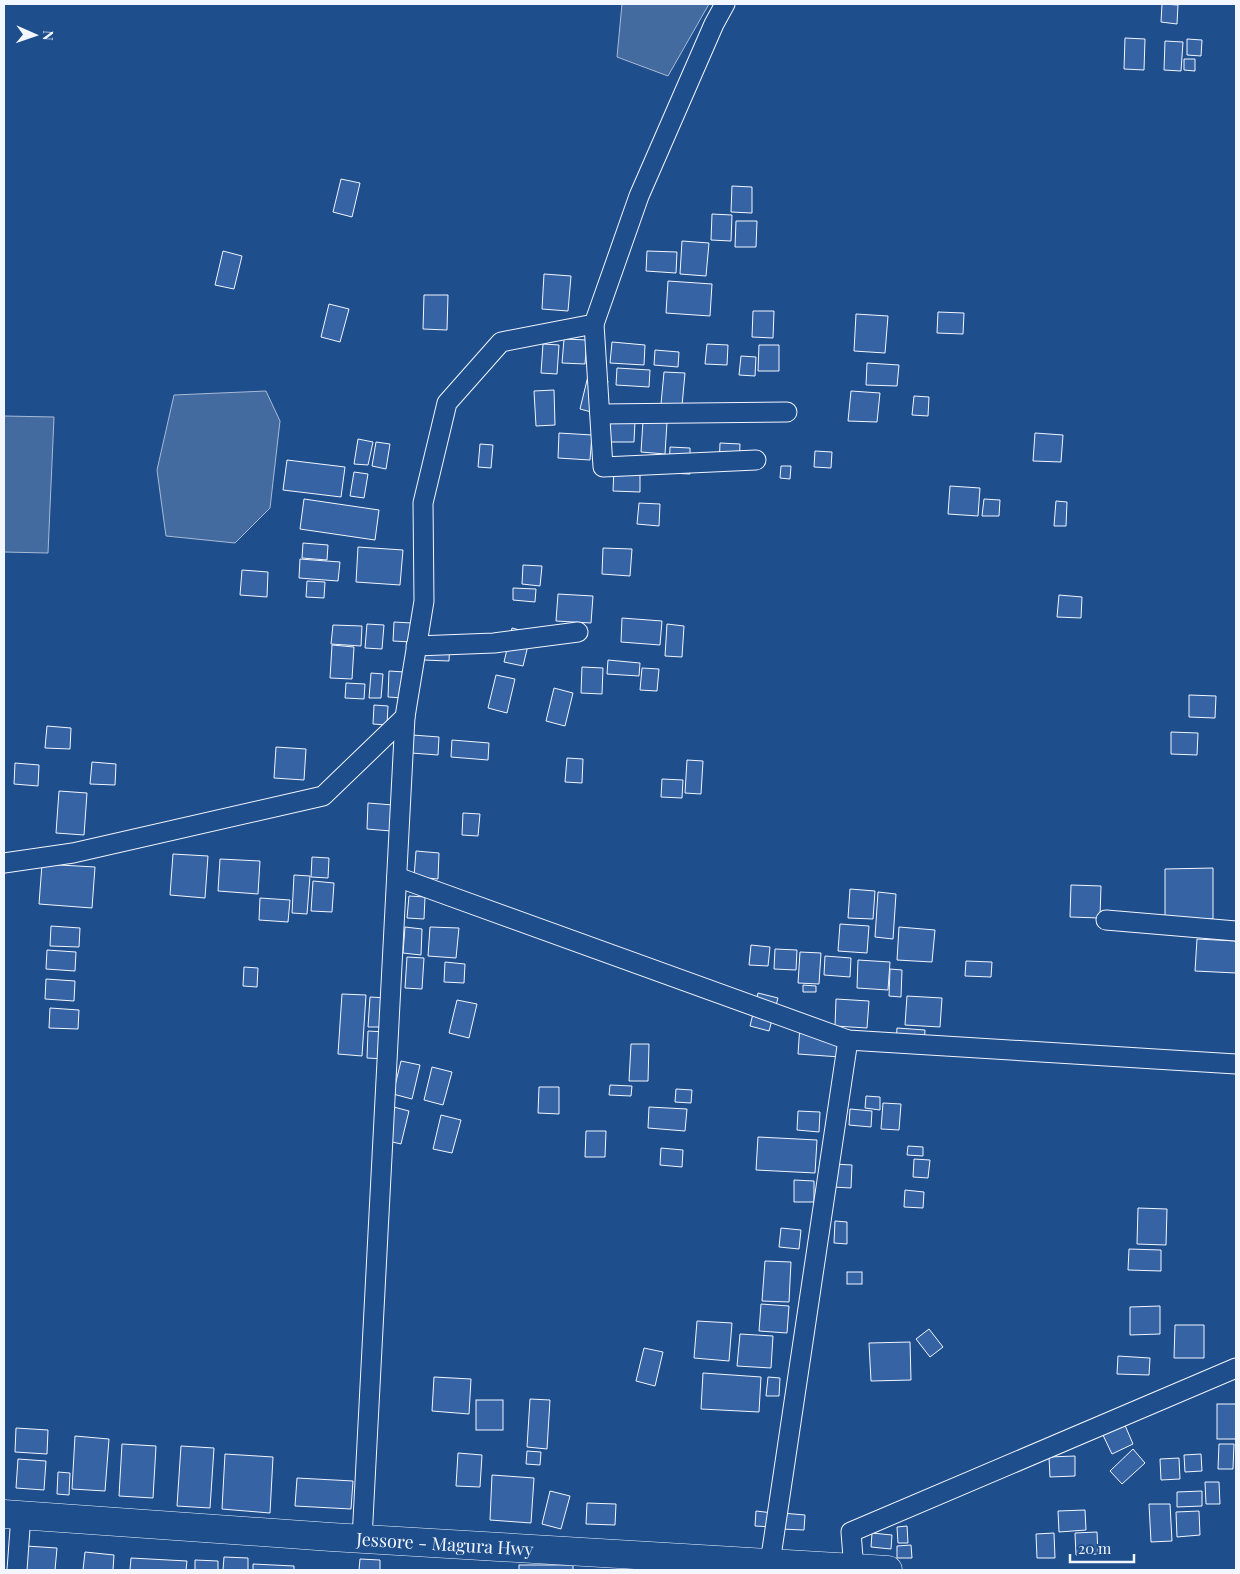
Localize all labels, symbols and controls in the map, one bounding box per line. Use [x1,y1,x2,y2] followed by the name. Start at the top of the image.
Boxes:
[10,10,60,60] north arrow
[39,30,58,41] text: N
[355,1526,534,1561] street label: Jessore - Magura Hwy
[1070,1532,1134,1564] scale bar
[1078,1538,1112,1558] text: 20 m

